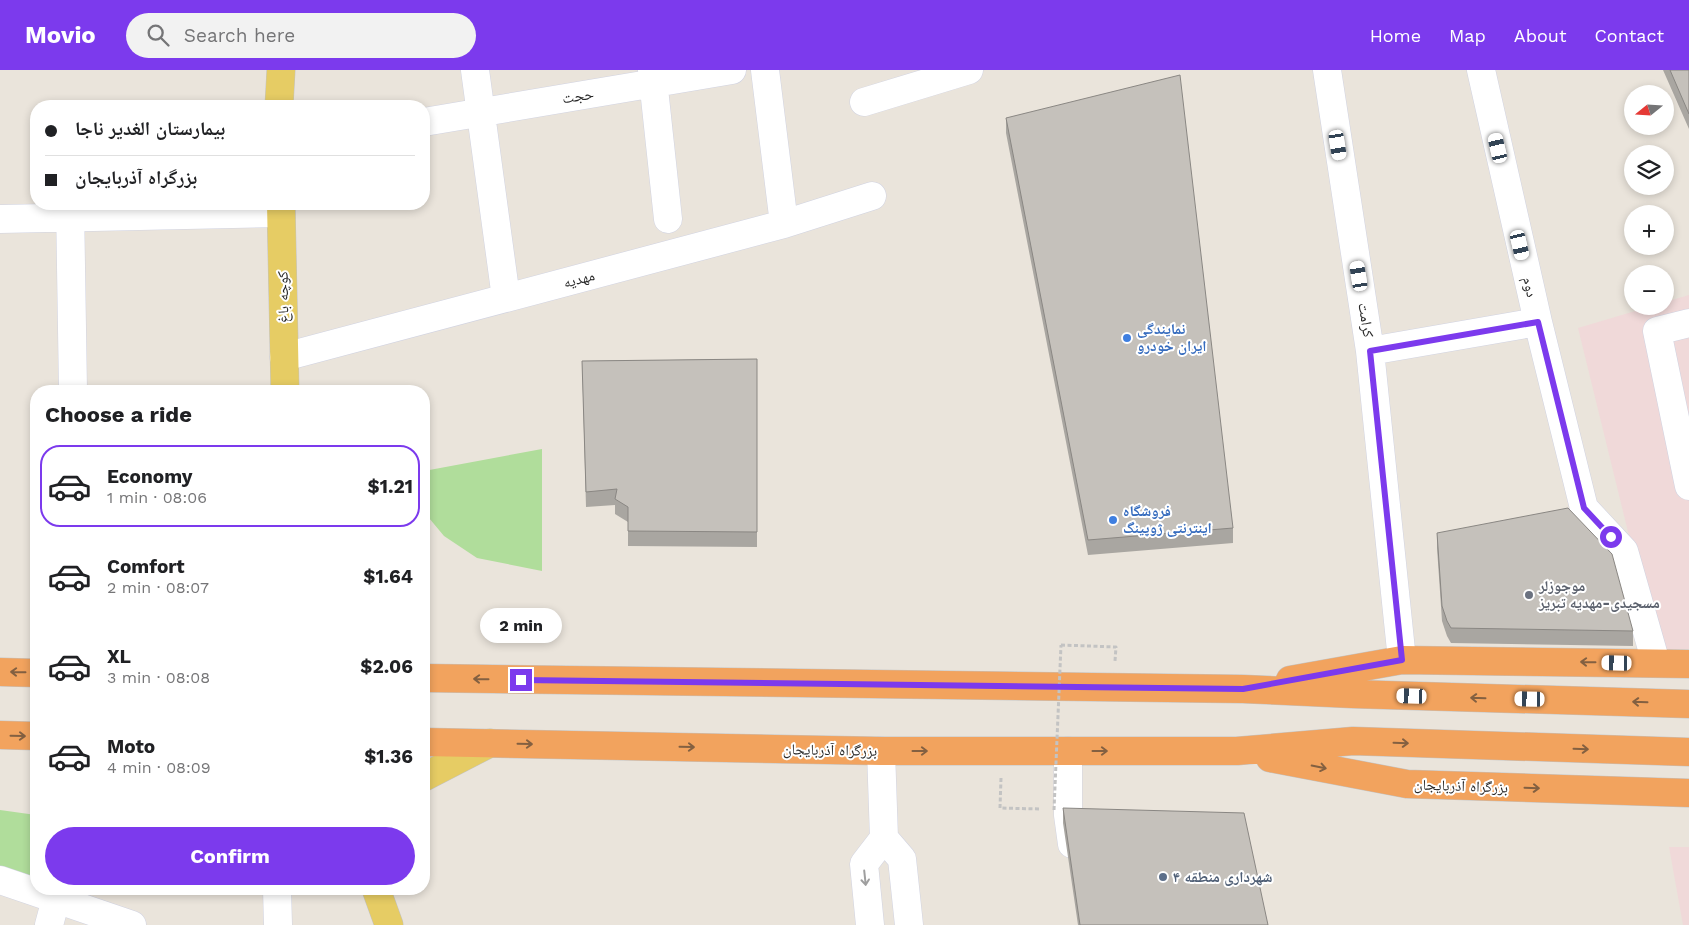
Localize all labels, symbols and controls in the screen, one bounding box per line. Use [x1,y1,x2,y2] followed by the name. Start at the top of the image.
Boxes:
[126,13,476,58] search box
[25,21,96,49] text: Movio
[144,21,172,49] icon: search
[184,24,295,47] text: Search here
[1370,25,1421,46] text: Home
[1449,25,1486,46] text: Map
[1514,25,1566,46] text: About
[1594,25,1664,46] text: Contact
[561,85,596,107] street label: حجت
[1624,85,1674,135] north arrow
[1624,85,1674,315] map controls
[75,117,225,140] text: بیمارستان الغدیر ناجا
[1328,129,1347,161] car
[1487,132,1508,164] car
[1624,145,1674,195] button: layers
[75,166,197,189] text: بزرگراه آذربایجان
[1624,205,1674,255] button: +
[1509,229,1530,261] car
[1349,260,1368,292] car
[1624,265,1674,315] button: −
[561,266,597,292] street label: مهدیه
[274,271,293,323] street label: کوچه باغ
[1518,275,1541,299] street label: دوم
[1354,301,1378,339] street label: کرامت
[1137,320,1207,355] place label: نمایندگی ایران خودرو
[1121,332,1133,344] marker: نمایندگی ایران خودرو
[45,402,192,427] text: Choose a ride
[47,464,92,509] icon: car
[107,465,192,488] text: Economy
[368,475,413,498] text: $1.21
[107,488,207,507] text: 1 min · 08:06
[1123,502,1212,537] place label: فروشگاه اینترنتی ژوپینگ
[1107,514,1119,526] marker: فروشگاه اینترنتی ژوپینگ
[1600,526,1622,548] route start
[47,554,92,599] icon: car
[107,555,185,578] text: Comfort
[363,565,413,588] text: $1.64
[1538,577,1660,612] place label: موجوزلر مسجیدی-مهدیه تبریز
[107,578,209,597] text: 2 min · 08:07
[1523,589,1535,601] marker: موجوزلر مسجیدی-مهدیه تبریز
[480,608,562,642] callout: 2 min
[499,616,543,635] text: 2 min
[47,644,92,689] icon: car
[107,645,131,668] text: XL
[360,655,413,678] text: $2.06
[1601,655,1632,671] car
[1580,657,1596,667] one-way arrow
[10,667,26,677] one-way arrow
[107,668,210,687] text: 3 min · 08:08
[510,669,532,691] route end
[473,674,490,684] one-way arrow
[1396,688,1427,704] car
[1514,691,1545,707] car
[1470,693,1486,703] one-way arrow
[1633,698,1649,707] one-way arrow
[10,731,26,740] one-way arrow
[47,734,92,779] icon: car
[107,735,155,758] text: Moto
[1393,738,1409,748] one-way arrow
[516,739,533,749] one-way arrow
[783,740,877,761] street label: بزرگراه آذربایجان
[679,742,695,752] one-way arrow
[1572,744,1589,754] one-way arrow
[364,745,413,768] text: $1.36
[912,746,928,756] one-way arrow
[1092,746,1108,756] one-way arrow
[107,758,211,777] text: 4 min · 08:09
[1311,763,1327,772] one-way arrow
[1414,775,1508,798] street label: بزرگراه آذربایجان
[1524,783,1540,793] one-way arrow
[45,827,415,885] button: Confirm
[1173,868,1273,886] place label: شهرداری منطقه ۴
[860,870,870,886] one-way arrow
[1157,871,1169,883] marker: شهرداری منطقه ۴

